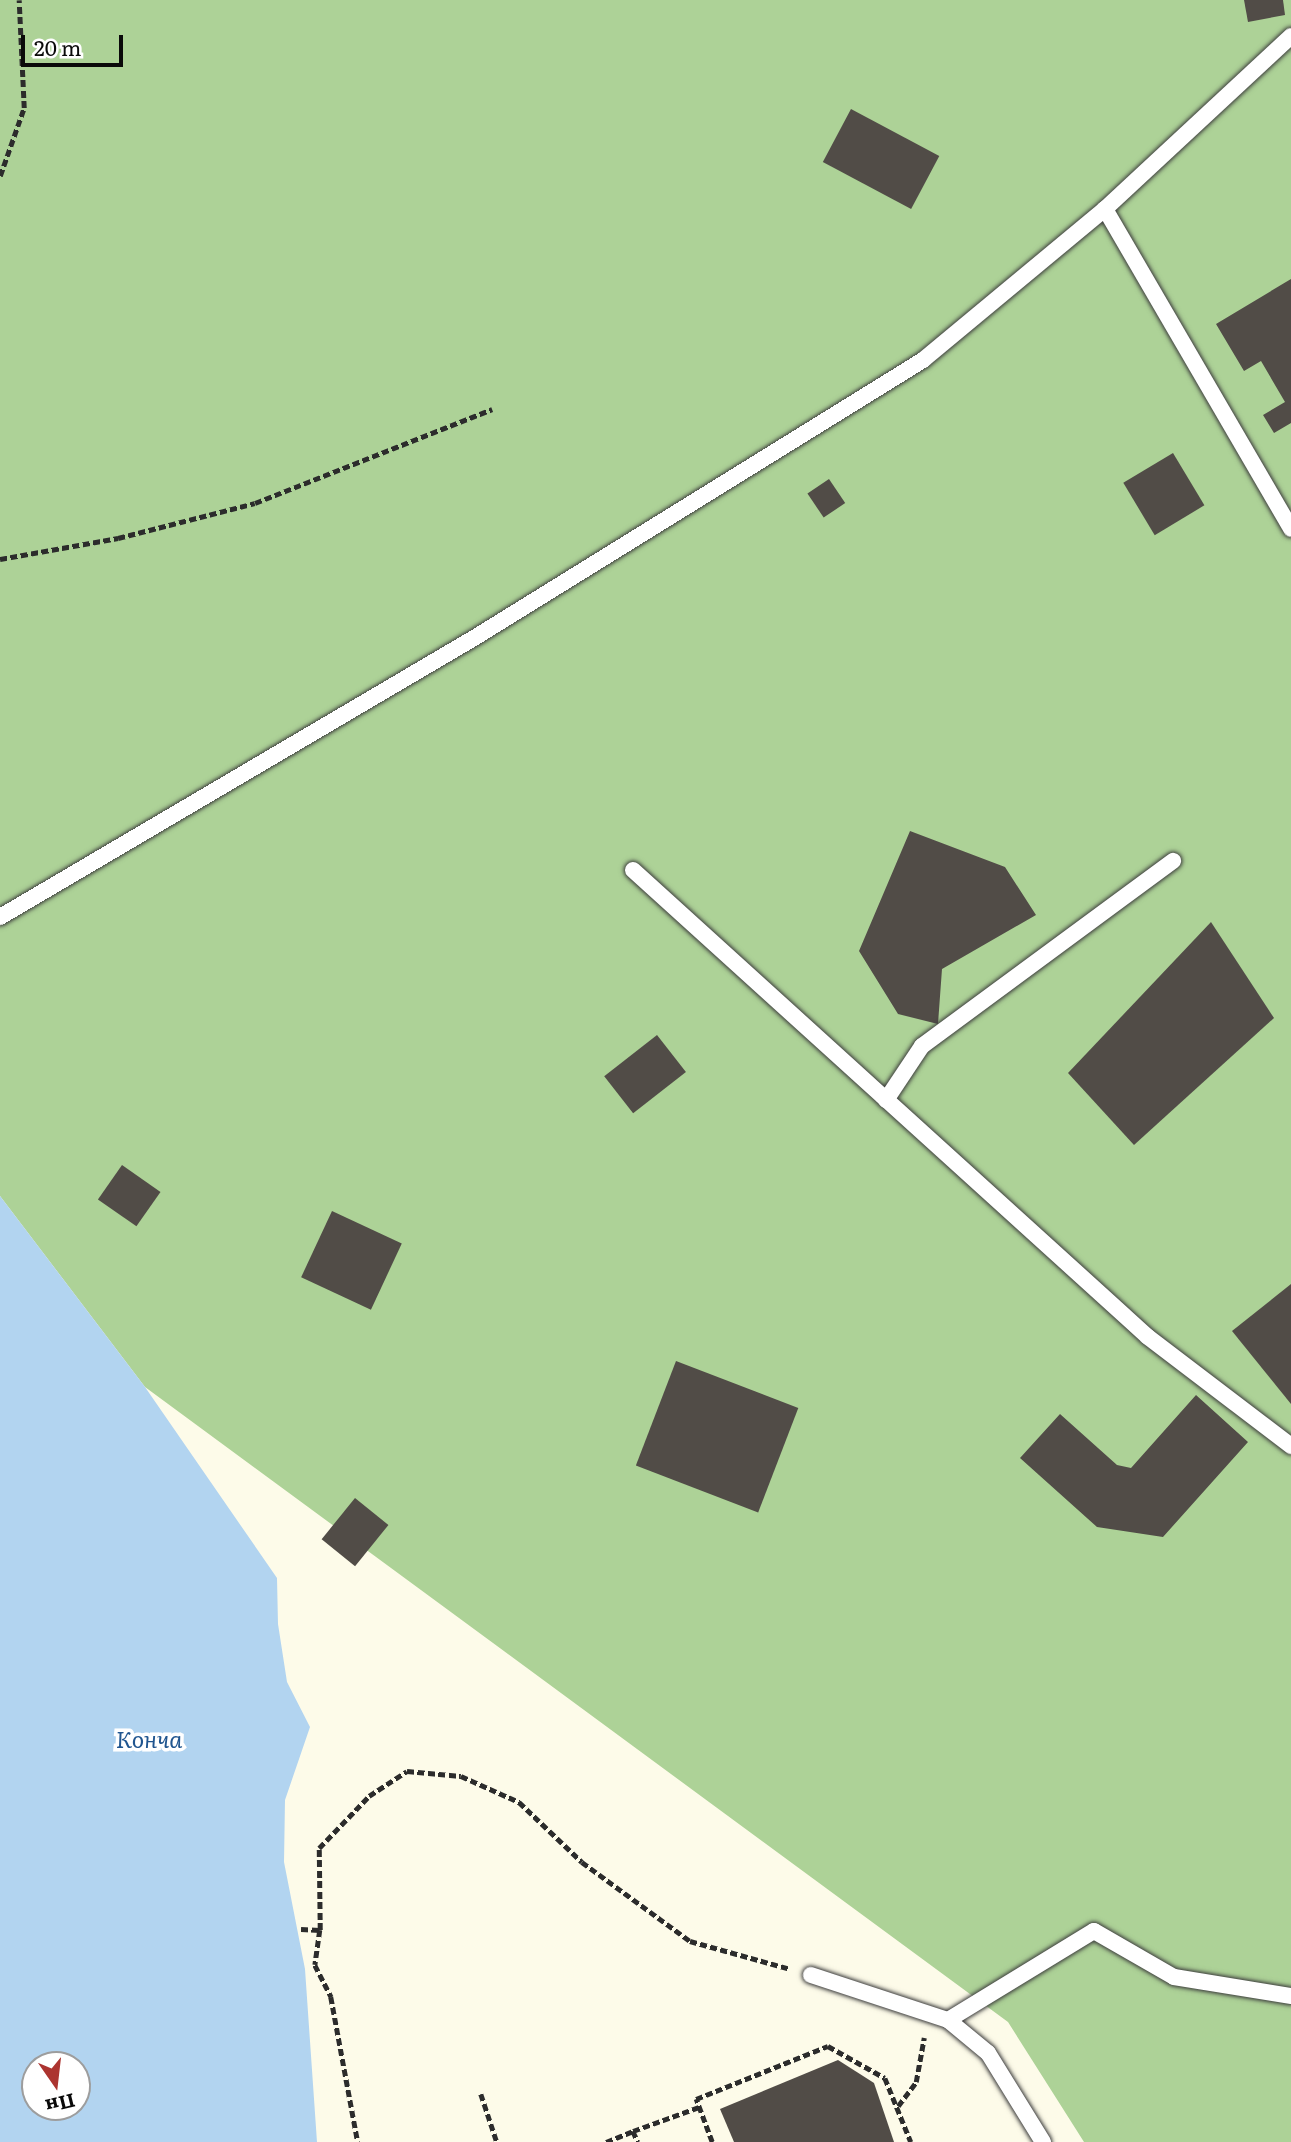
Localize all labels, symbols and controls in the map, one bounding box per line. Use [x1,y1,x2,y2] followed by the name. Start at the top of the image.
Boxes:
[24,21,126,65] scale bar
[34,31,81,62] text: 20 m
[116,1724,182,1752] water label: Конча
[21,2051,91,2121] north arrow
[43,2087,78,2122] text: Пн

